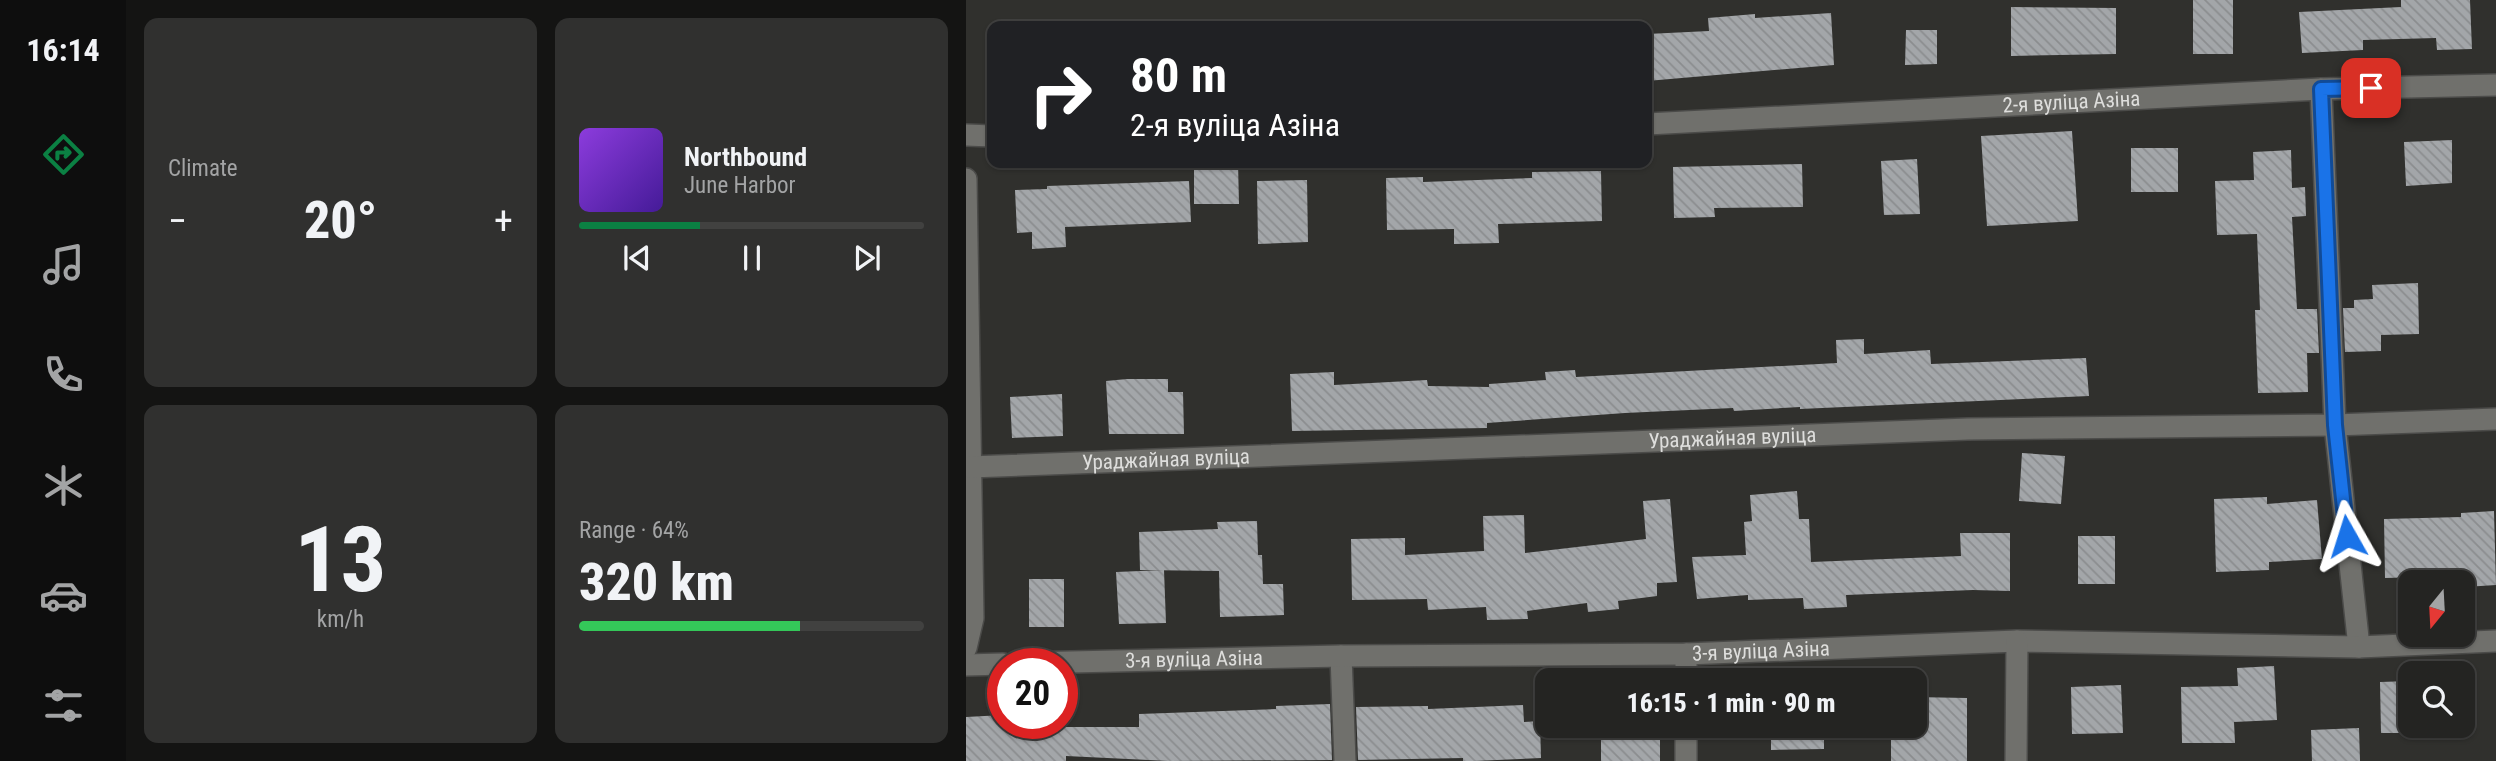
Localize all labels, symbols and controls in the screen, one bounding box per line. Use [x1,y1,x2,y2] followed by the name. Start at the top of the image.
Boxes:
[26,31,100,69] text: 16:14
[1130,47,1227,104] text: 80 m
[1015,49,1106,140] icon: right
[2341,58,2401,118] pin
[2352,69,2390,107] icon: arrive
[2002,86,2141,118] street label: 2-я вуліца Азіна
[1130,106,1340,144] text: 2-я вуліца Азіна
[39,130,88,179] icon: directions
[684,142,807,172] text: Northbound
[168,155,238,182] text: Climate
[684,172,796,199] text: June Harbor
[304,190,377,251] text: 20°
[168,199,187,243] text: −
[494,199,513,243] text: +
[618,239,656,277] icon: previous
[733,239,771,277] icon: pause
[848,239,886,277] icon: next
[39,240,88,289] icon: music
[39,350,88,399] icon: phone
[1648,423,1817,453] street label: Ураджайная вуліца
[1081,444,1250,475] street label: Ураджайная вуліца
[39,461,88,510] icon: climate
[2310,499,2384,573] position arrow
[295,507,386,613] text: 13
[579,517,689,544] text: Range · 64%
[579,552,734,613] text: 320 km
[2398,570,2474,648] north arrow
[2398,570,2475,738] map controls
[39,571,88,620] icon: car
[317,606,364,633] text: km/h
[1691,636,1830,666] street label: 3-я вуліца Азіна
[1125,646,1263,673] street label: 3-я вуліца Азіна
[987,648,1078,739] speed limit sign: 20
[2398,661,2475,738] button: search
[39,681,88,730] icon: filters
[1626,688,1836,718] text: 16:15 · 1 min · 90 m

